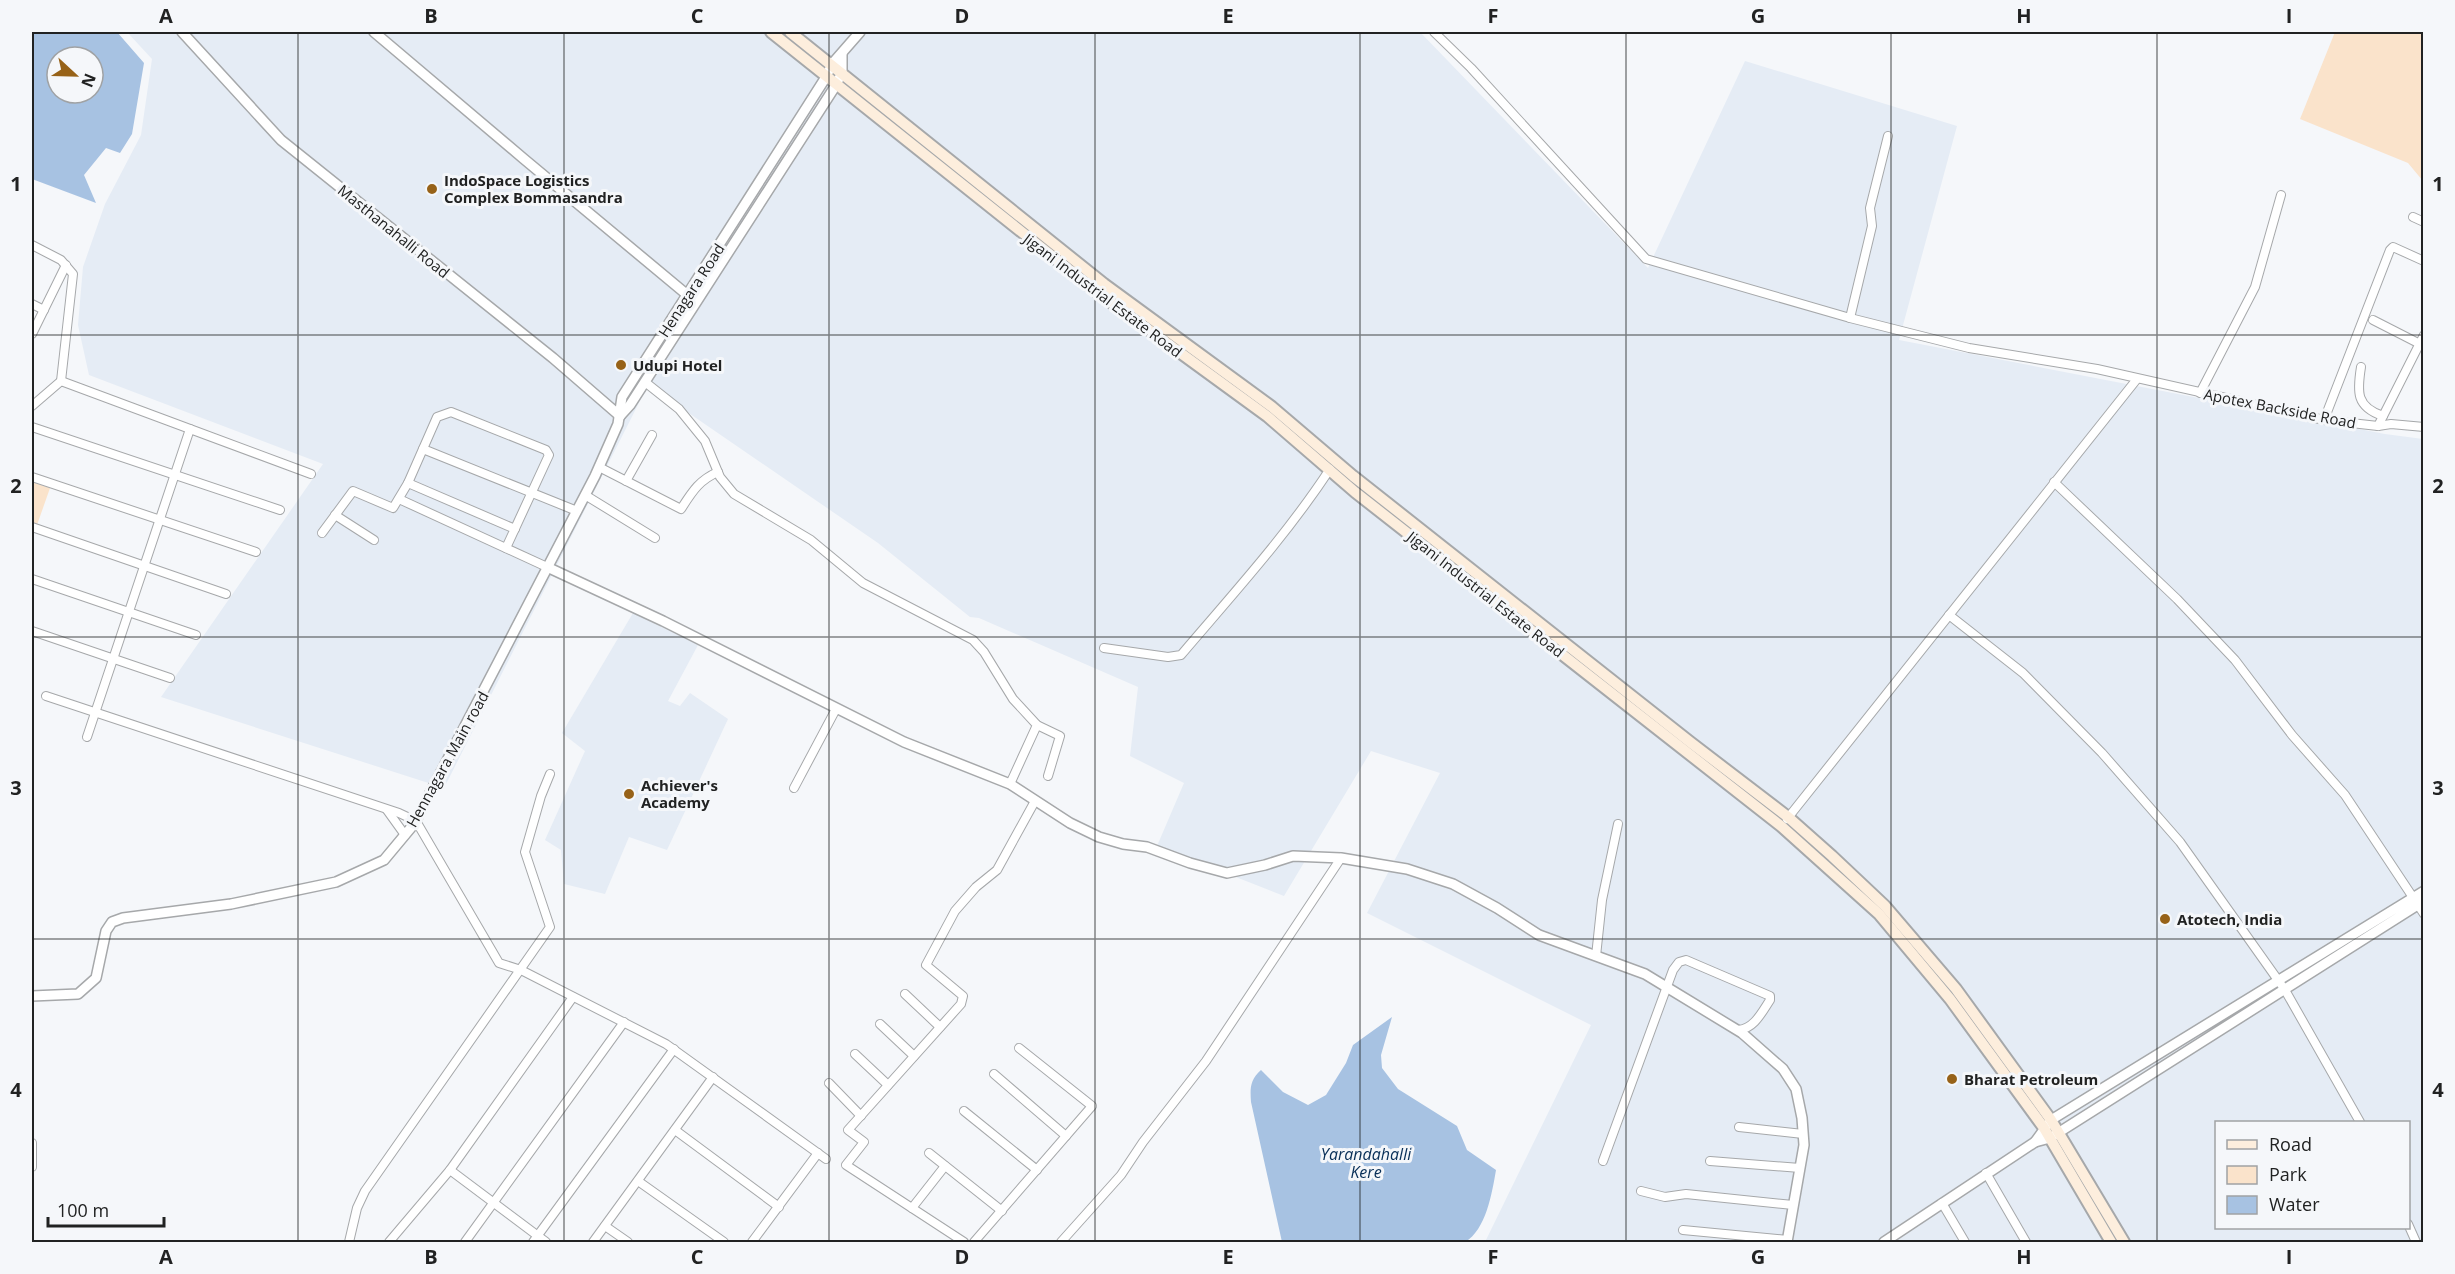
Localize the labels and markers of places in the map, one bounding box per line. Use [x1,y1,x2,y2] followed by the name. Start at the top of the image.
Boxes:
[444,170,623,207] place label: IndoSpace Logistics Complex Bommasandra
[425,182,439,196] marker: IndoSpace Logistics Complex Bommasandra
[633,355,722,375] place label: Udupi Hotel
[614,358,628,372] marker: Udupi Hotel
[641,775,718,812] place label: Achiever's Academy
[622,787,636,801] marker: Achiever's Academy
[2177,909,2282,929] place label: Atotech, India
[2158,912,2172,926] marker: Atotech, India
[1964,1069,2098,1089] place label: Bharat Petroleum
[1945,1072,1959,1086] marker: Bharat Petroleum

